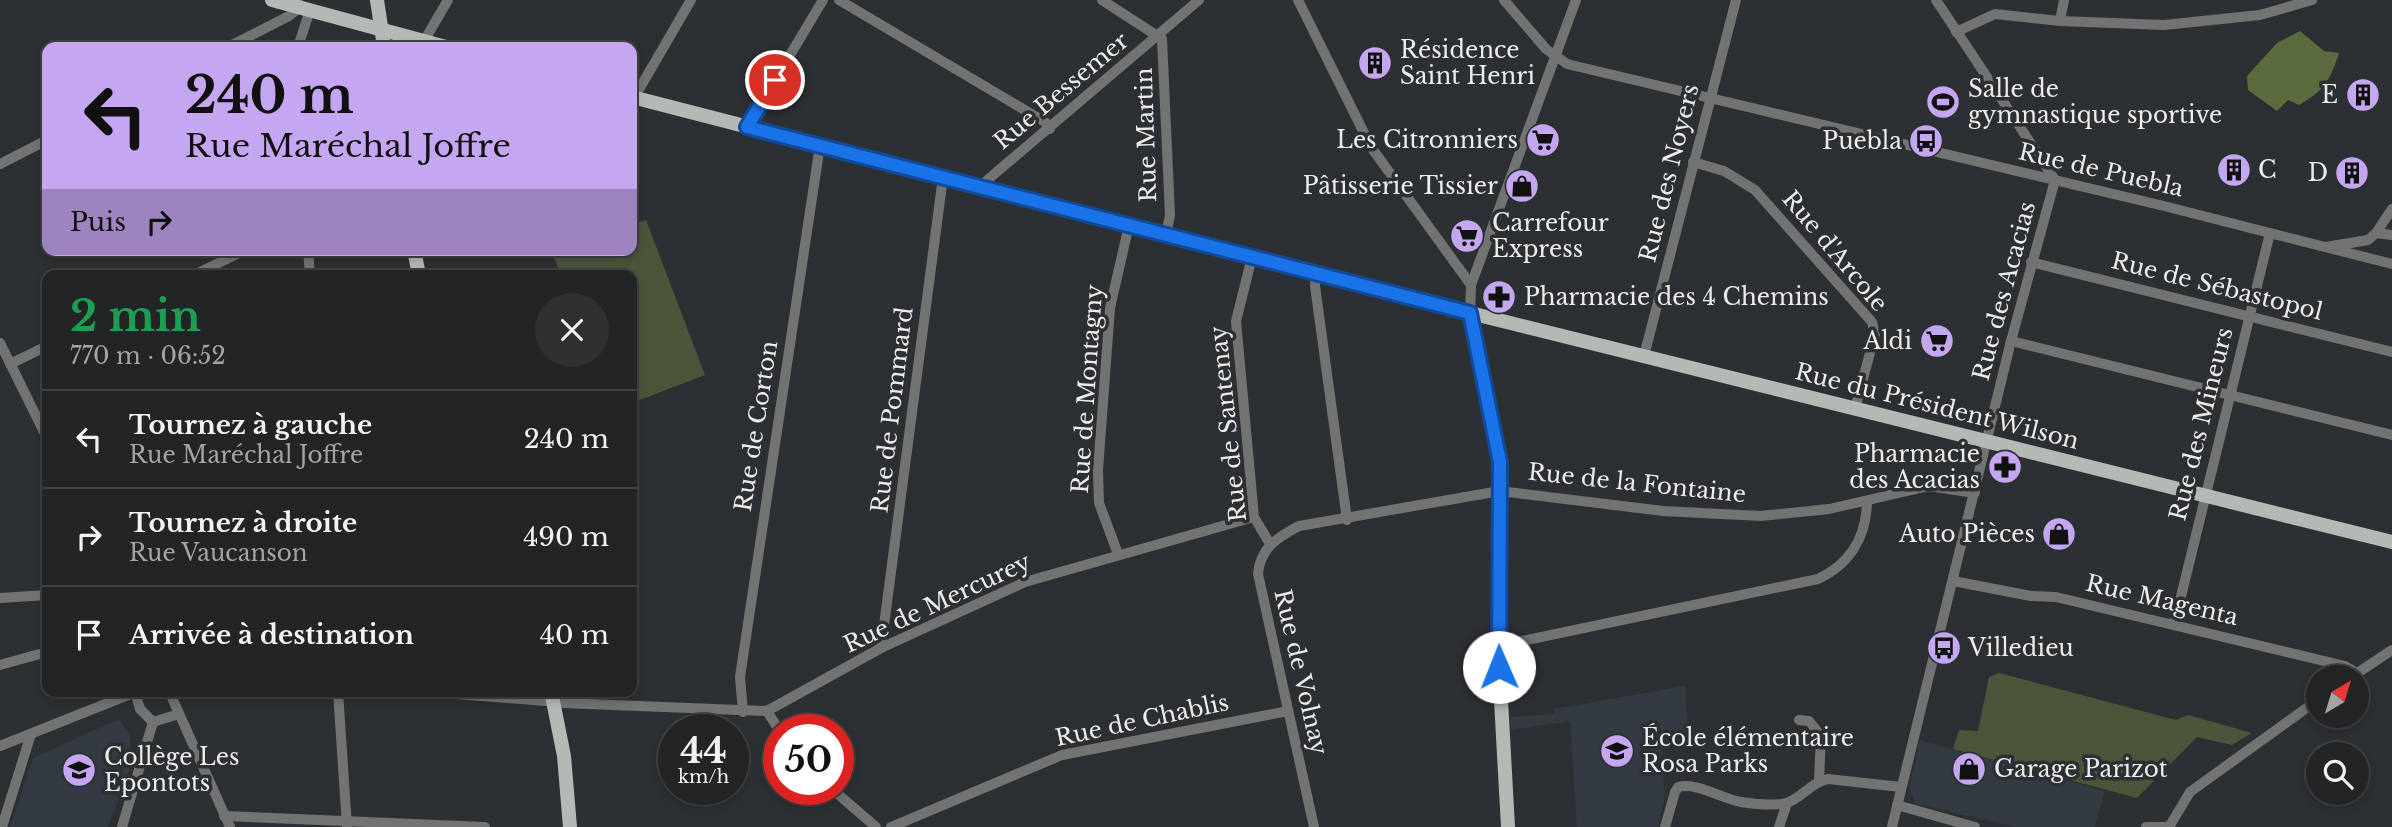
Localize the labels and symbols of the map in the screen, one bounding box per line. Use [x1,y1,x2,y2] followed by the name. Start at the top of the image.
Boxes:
[988,27,1134,155] street label: Rue Bessemer
[1400,36,1535,90] place label: Résidence Saint Henri
[1356,44,1394,82] building icon: Résidence Saint Henri
[745,50,805,110] pin
[1130,67,1162,203] street label: Rue Martin
[1968,75,2222,129] place label: Salle de gymnastique sportive
[2344,76,2382,114] building icon: E
[1633,81,1705,265] street label: Rue des Noyers
[2321,81,2338,109] place label: E
[1924,83,1962,121] sports icon: Salle de gymnastique sportive
[1524,121,1562,159] supermarket icon: Les Citronniers
[1907,122,1945,160] bus stop icon: Puebla
[1336,126,1518,154] place label: Les Citronniers
[1822,127,1902,155] place label: Puebla
[2016,137,2186,203] street label: Rue de Puebla
[2215,151,2253,189] building icon: C
[2333,154,2371,192] building icon: D
[2258,156,2276,184] place label: C
[2308,159,2328,187] place label: D
[1503,167,1541,205] shop icon: Pâtisserie Tissier
[1303,172,1498,200] place label: Pâtisserie Tissier
[1776,185,1894,317] street label: Rue d'Arcole
[1967,199,2041,383] street label: Rue des Acacias
[1492,209,1609,263] place label: Carrefour Express
[1448,217,1486,255] supermarket icon: Carrefour Express
[2108,246,2326,326] street label: Rue de Sébastopol
[1480,278,1518,316] pharmacy icon: Pharmacie des 4 Chemins
[1066,283,1108,494] street label: Rue de Montagny
[1524,283,1829,311] place label: Pharmacie des 4 Chemins
[865,305,919,515] street label: Rue de Pommard
[1918,322,1956,360] supermarket icon: Aldi
[1204,324,1252,523] street label: Rue de Santenay
[2163,325,2239,523] street label: Rue des Mineurs
[1862,327,1912,355] place label: Aldi
[729,338,783,513] street label: Rue de Corton
[1792,357,2082,455] street label: Rue du Président Wilson
[1849,440,1980,494] place label: Pharmacie des Acacias
[1986,448,2024,486] pharmacy icon: Pharmacie des Acacias
[1527,458,1747,508] street label: Rue de la Fontaine
[2040,515,2078,553] shop icon: Auto Pièces
[1898,520,2035,548] place label: Auto Pièces
[839,547,1035,659] street label: Rue de Mercurey
[2083,569,2241,631] street label: Rue Magenta
[1268,586,1334,758] street label: Rue de Volnay
[1925,629,1963,667] bus stop icon: Villedieu
[1462,630,1536,704] position arrow
[1967,634,2074,662] place label: Villedieu
[2306,665,2370,728] north arrow
[1053,688,1231,752] street label: Rue de Chablis
[763,714,854,805] speed limit sign: 50
[1642,723,1854,778] place label: École élémentaire Rosa Parks
[1598,732,1636,770] school or university icon: École élémentaire Rosa Parks
[104,743,239,797] place label: Collège Les Epontots
[1950,750,1988,788] shop icon: Garage Parizot
[60,751,98,789] school or university icon: Collège Les Epontots
[1994,755,2168,783] place label: Garage Parizot

